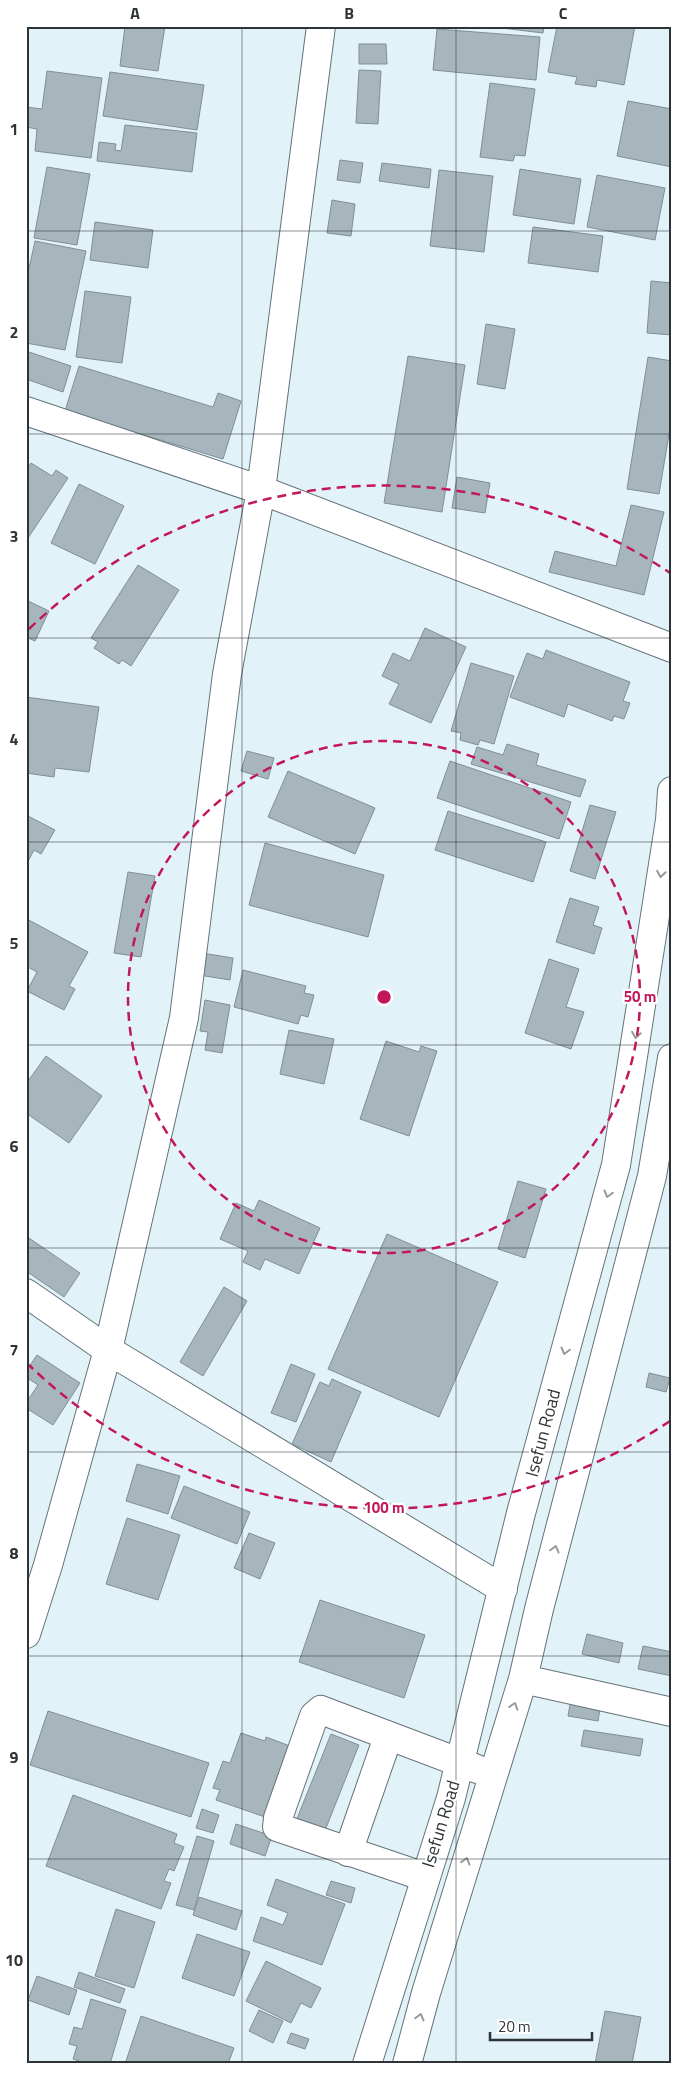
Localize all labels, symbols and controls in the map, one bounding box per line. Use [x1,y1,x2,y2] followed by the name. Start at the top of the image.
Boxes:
[130,1,140,25] text: A
[344,1,354,25] text: B
[559,1,568,25] text: C
[10,117,18,141] text: 1
[10,320,18,344] text: 2
[10,524,18,548] text: 3
[10,727,19,751] text: 4
[657,870,667,878] one-way arrow
[10,931,19,955] text: 5
[624,985,656,1008] text: 50 m
[375,988,393,1006] centre of rings
[632,1030,642,1039] one-way arrow
[10,1134,19,1158] text: 6
[603,1190,614,1199] one-way arrow
[10,1338,18,1362] text: 7
[561,1347,571,1355] one-way arrow
[518,1386,567,1480] street label: Isefun Road
[363,1496,405,1519] text: 100 m
[10,1541,19,1565] text: 8
[549,1544,560,1553] one-way arrow
[509,1702,519,1710] one-way arrow
[10,1745,19,1769] text: 9
[414,1777,467,1871] street label: Isefun Road
[461,1857,471,1866] one-way arrow
[5,1948,23,1972] text: 10
[490,2010,593,2042] scale bar
[414,2012,425,2021] one-way arrow
[498,2015,531,2038] text: 20 m

